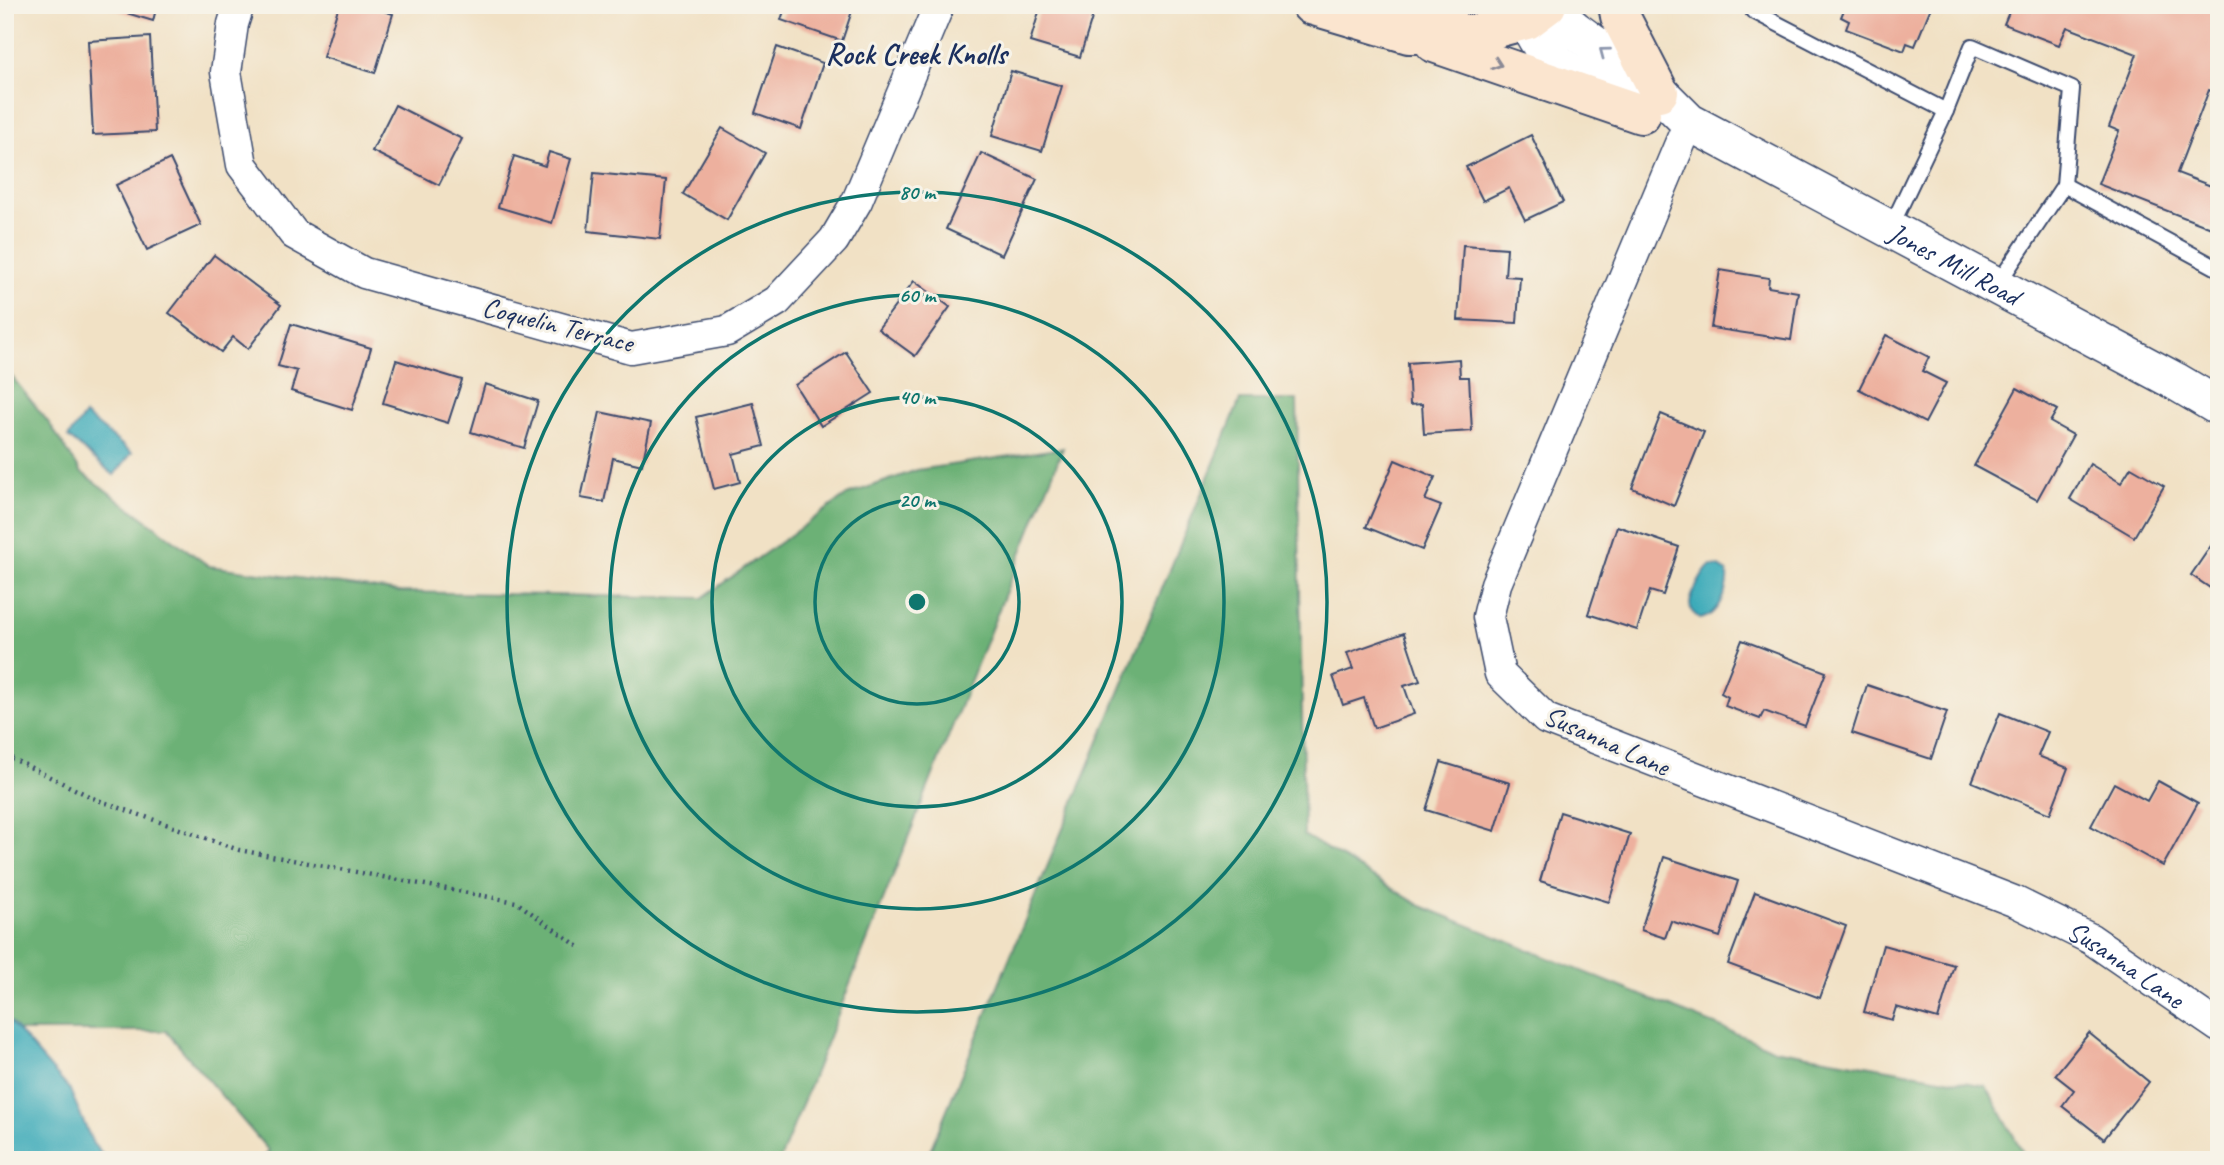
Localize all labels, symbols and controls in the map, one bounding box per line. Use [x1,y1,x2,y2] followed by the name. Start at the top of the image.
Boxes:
[826,35,1010,73] district label: Rock Creek Knolls
[1599,47,1612,60] one-way arrow
[1490,56,1502,70] one-way arrow
[899,179,937,205] text: 80 m
[1881,214,2029,315] street label: Jones Mill Road
[899,282,937,308] text: 60 m
[479,289,639,361] street label: Coquelin Terrace
[899,384,937,410] text: 40 m
[899,487,937,513] text: 20 m
[905,590,929,614] centre of rings
[1539,697,1677,784] street label: Susanna Lane
[2061,913,2192,1017] street label: Susanna Lane

